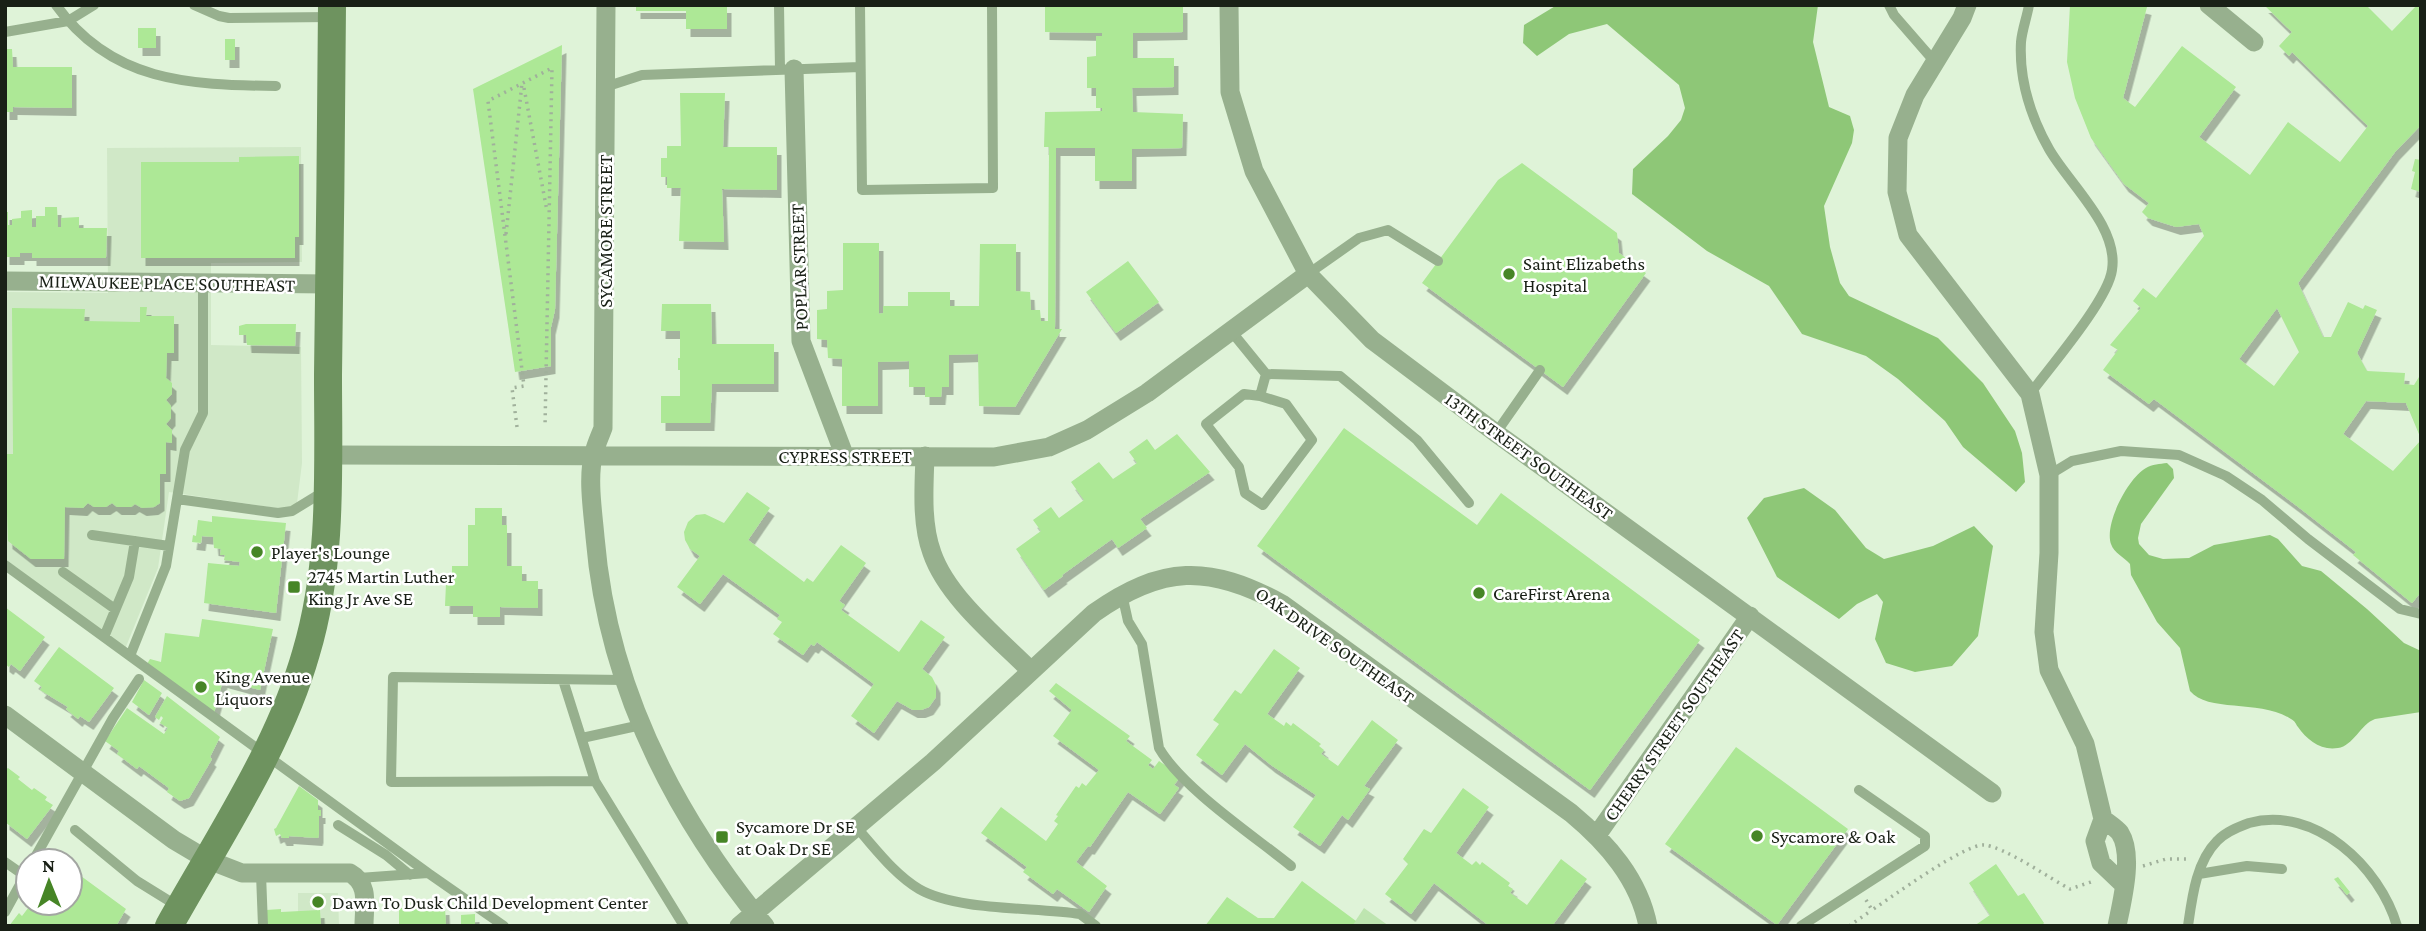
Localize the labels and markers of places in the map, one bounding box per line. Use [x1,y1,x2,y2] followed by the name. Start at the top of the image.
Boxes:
[1523,253,1645,296] place label: Saint Elizabeths Hospital
[1501,266,1517,282] marker: Saint Elizabeths Hospital
[271,542,390,563] place label: Player's Lounge
[249,544,265,560] marker: Player's Lounge
[308,566,455,609] place label: 2745 Martin Luther King Jr Ave SE
[286,579,302,595] marker: 2745 Martin Luther King Jr Ave SE
[1493,583,1610,604] place label: CareFirst Arena
[1471,585,1487,601] marker: CareFirst Arena
[215,666,310,709] place label: King Avenue Liquors
[193,679,209,695] marker: King Avenue Liquors
[736,816,855,859] place label: Sycamore Dr SE at Oak Dr SE
[1771,826,1896,847] place label: Sycamore & Oak
[1749,828,1765,844] marker: Sycamore & Oak
[714,829,730,845] marker: Sycamore Dr SE at Oak Dr SE
[332,892,649,913] place label: Dawn To Dusk Child Development Center
[310,894,326,910] marker: Dawn To Dusk Child Development Center

